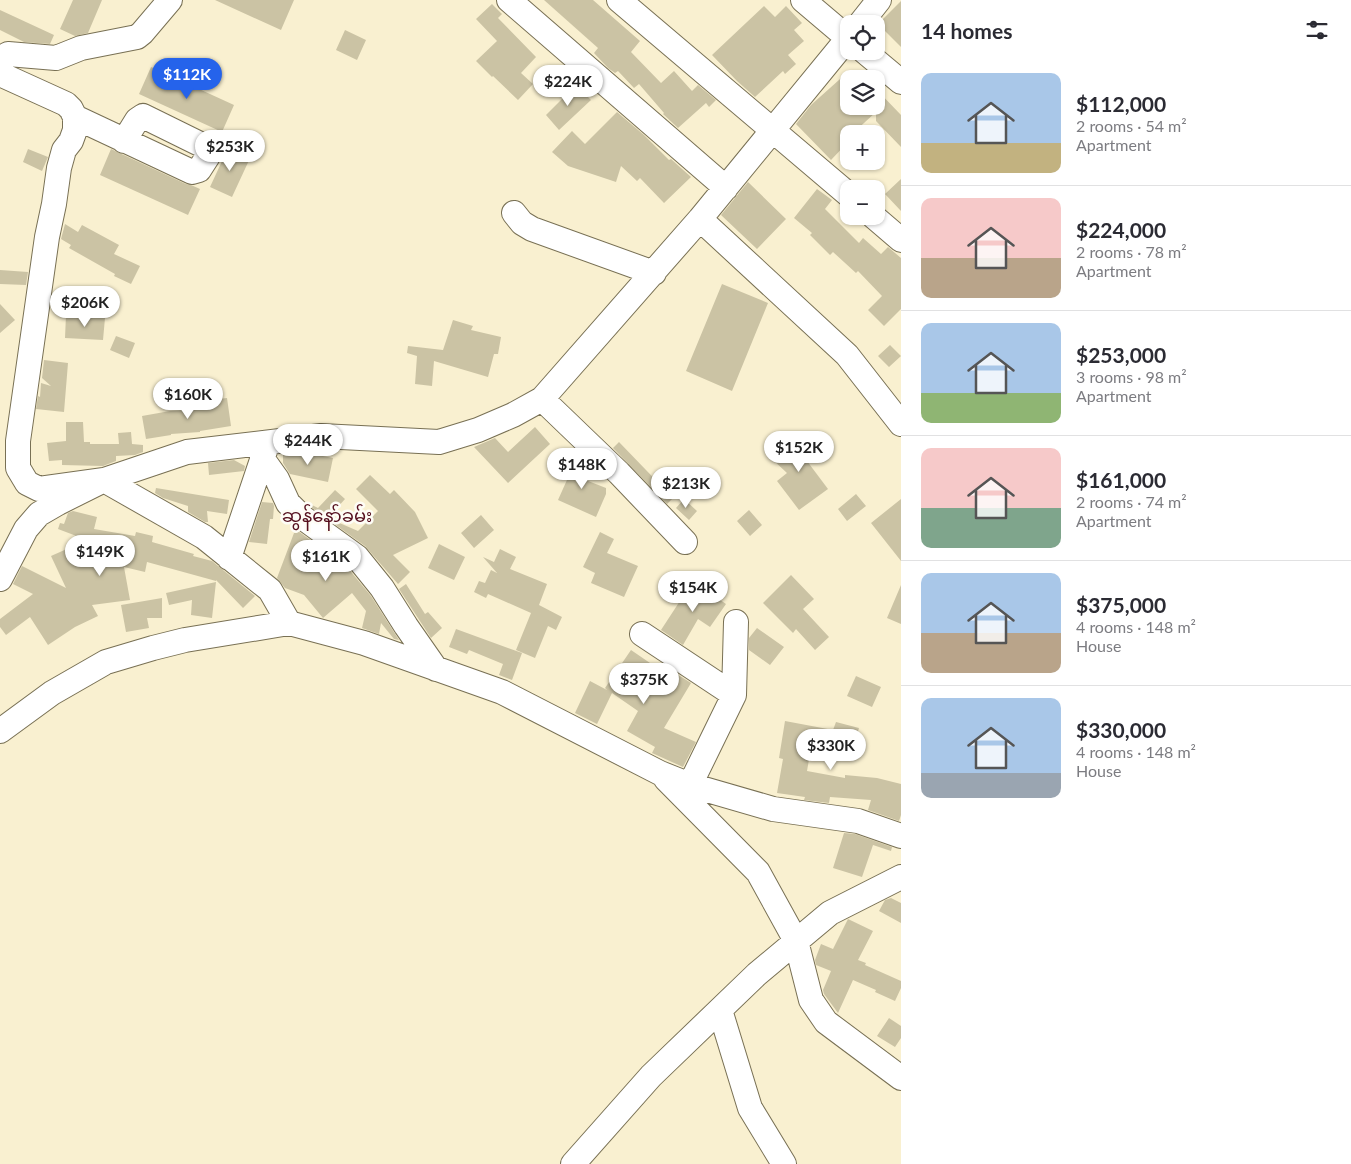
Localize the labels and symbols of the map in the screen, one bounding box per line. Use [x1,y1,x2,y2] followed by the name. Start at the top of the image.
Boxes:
[152,58,222,100] pin: $112K
[533,64,603,107] pin: $224K
[195,130,265,172] pin: $253K
[50,286,120,328] pin: $206K
[153,378,223,420] pin: $160K
[273,424,343,466] pin: $244K
[764,430,834,473] pin: $152K
[547,448,617,490] pin: $148K
[651,466,721,509] pin: $213K
[282,503,372,531] district label: ဆွန်နော်ခမ်း
[65,534,135,577] pin: $149K
[291,540,361,582] pin: $161K
[658,570,728,613] pin: $154K
[609,662,679,705] pin: $375K
[796,728,866,771] pin: $330K

